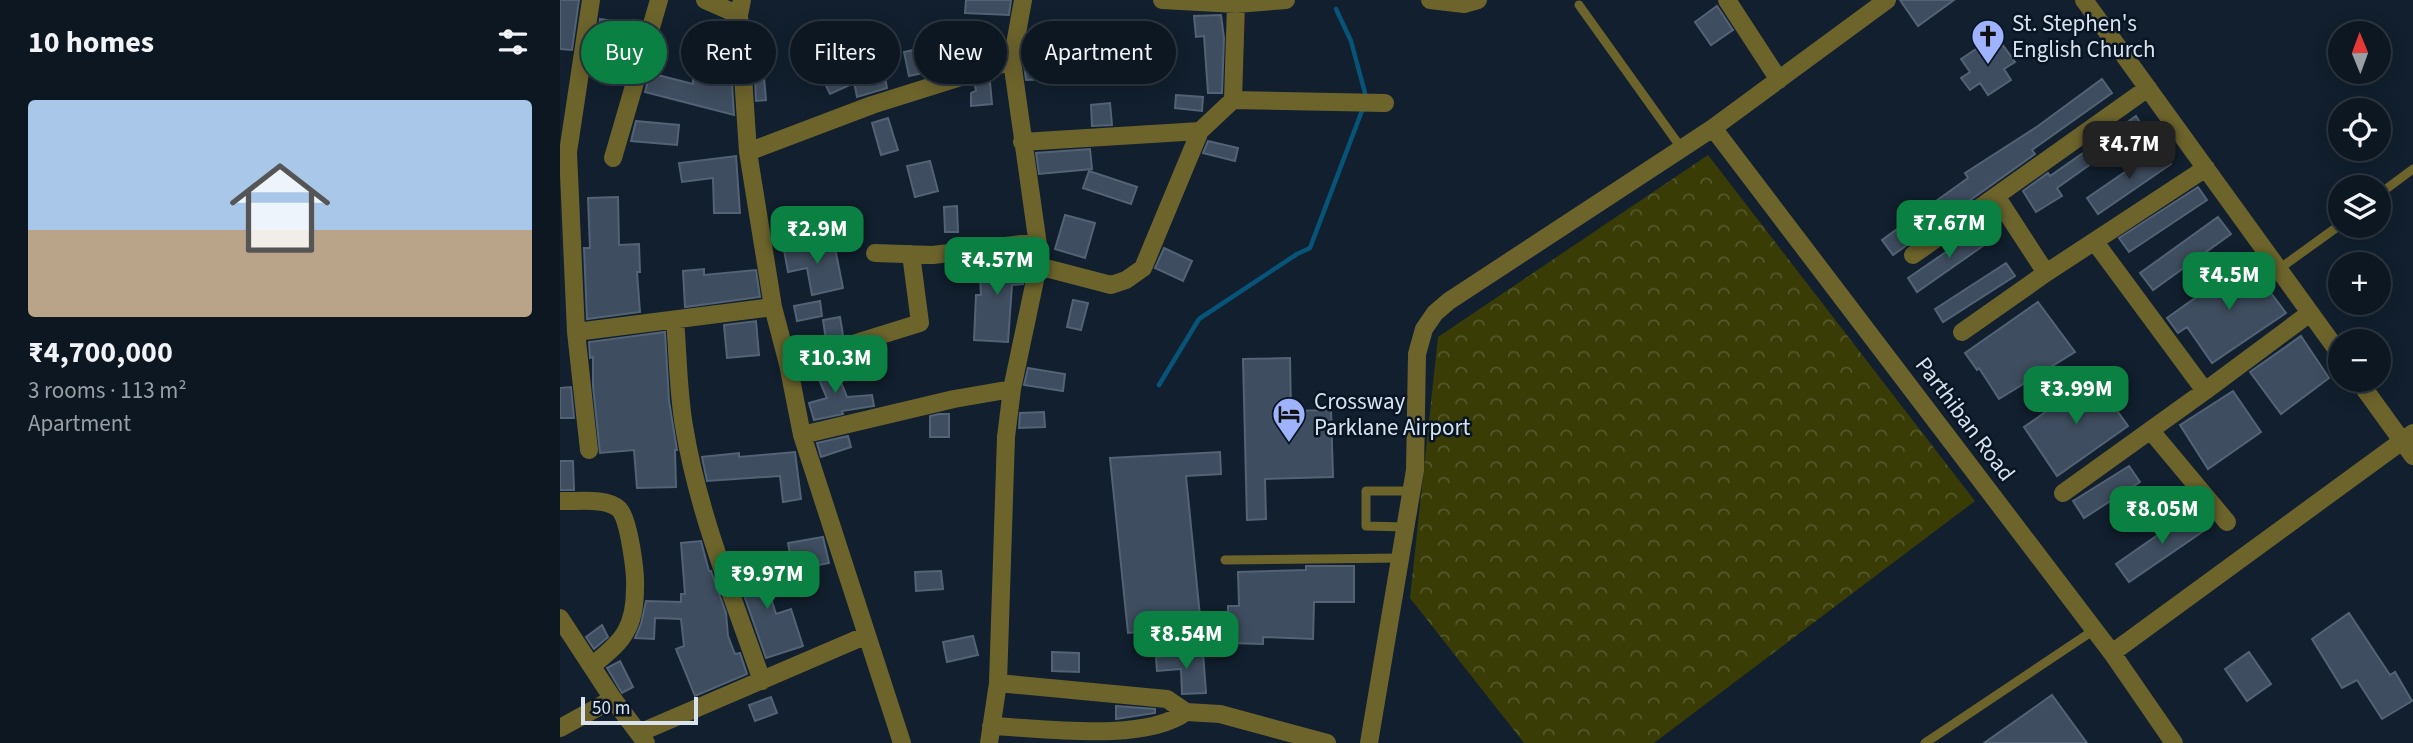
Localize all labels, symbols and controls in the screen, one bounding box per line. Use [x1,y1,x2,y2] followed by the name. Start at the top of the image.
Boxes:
[2012,7,2155,66] place label: St. Stephen's English Church
[1969,17,2007,66] church icon: St. Stephen's English Church
[28,21,154,64] text: 10 homes
[581,21,667,84] chip: Buy
[681,21,776,84] chip: Rent
[790,21,900,84] chip: Filters
[914,21,1007,84] chip: New
[1021,21,1176,84] chip: Apartment
[2328,21,2390,84] north arrow
[2328,21,2391,392] map controls
[494,23,532,61] icon: filters
[2328,98,2391,161] button: locate
[2080,122,2178,181] pin: ₹4.7M
[2099,127,2159,160] text: ₹4.7M
[217,145,343,271] icon: home
[2328,175,2391,238] button: layers
[1892,201,2006,260] pin: ₹7.67M
[768,206,866,266] pin: ₹2.9M
[1912,206,1986,239] text: ₹7.67M
[787,212,847,245] text: ₹2.9M
[940,238,1054,297] pin: ₹4.57M
[960,243,1034,276] text: ₹4.57M
[2180,252,2278,312] pin: ₹4.5M
[2328,252,2391,315] button: +
[2199,258,2259,291] text: ₹4.5M
[2328,329,2391,392] button: −
[28,331,173,374] text: ₹4,700,000
[778,336,892,395] pin: ₹10.3M
[798,341,872,374] text: ₹10.3M
[1907,350,2023,488] street label: Parthiban Road
[2019,366,2133,426] pin: ₹3.99M
[2039,372,2113,405] text: ₹3.99M
[28,374,187,407] text: 3 rooms · 113 m²
[1314,385,1470,444] place label: Crossway Parklane Airport
[1270,395,1308,444] hotel icon: Crossway Parklane Airport
[28,407,131,440] text: Apartment
[2105,486,2219,546] pin: ₹8.05M
[2125,492,2199,525] text: ₹8.05M
[710,552,824,611] pin: ₹9.97M
[730,557,804,590] text: ₹9.97M
[1129,612,1243,671] pin: ₹8.54M
[1149,617,1223,650] text: ₹8.54M
[581,694,698,726] scale bar
[592,695,630,722] text: 50 m

